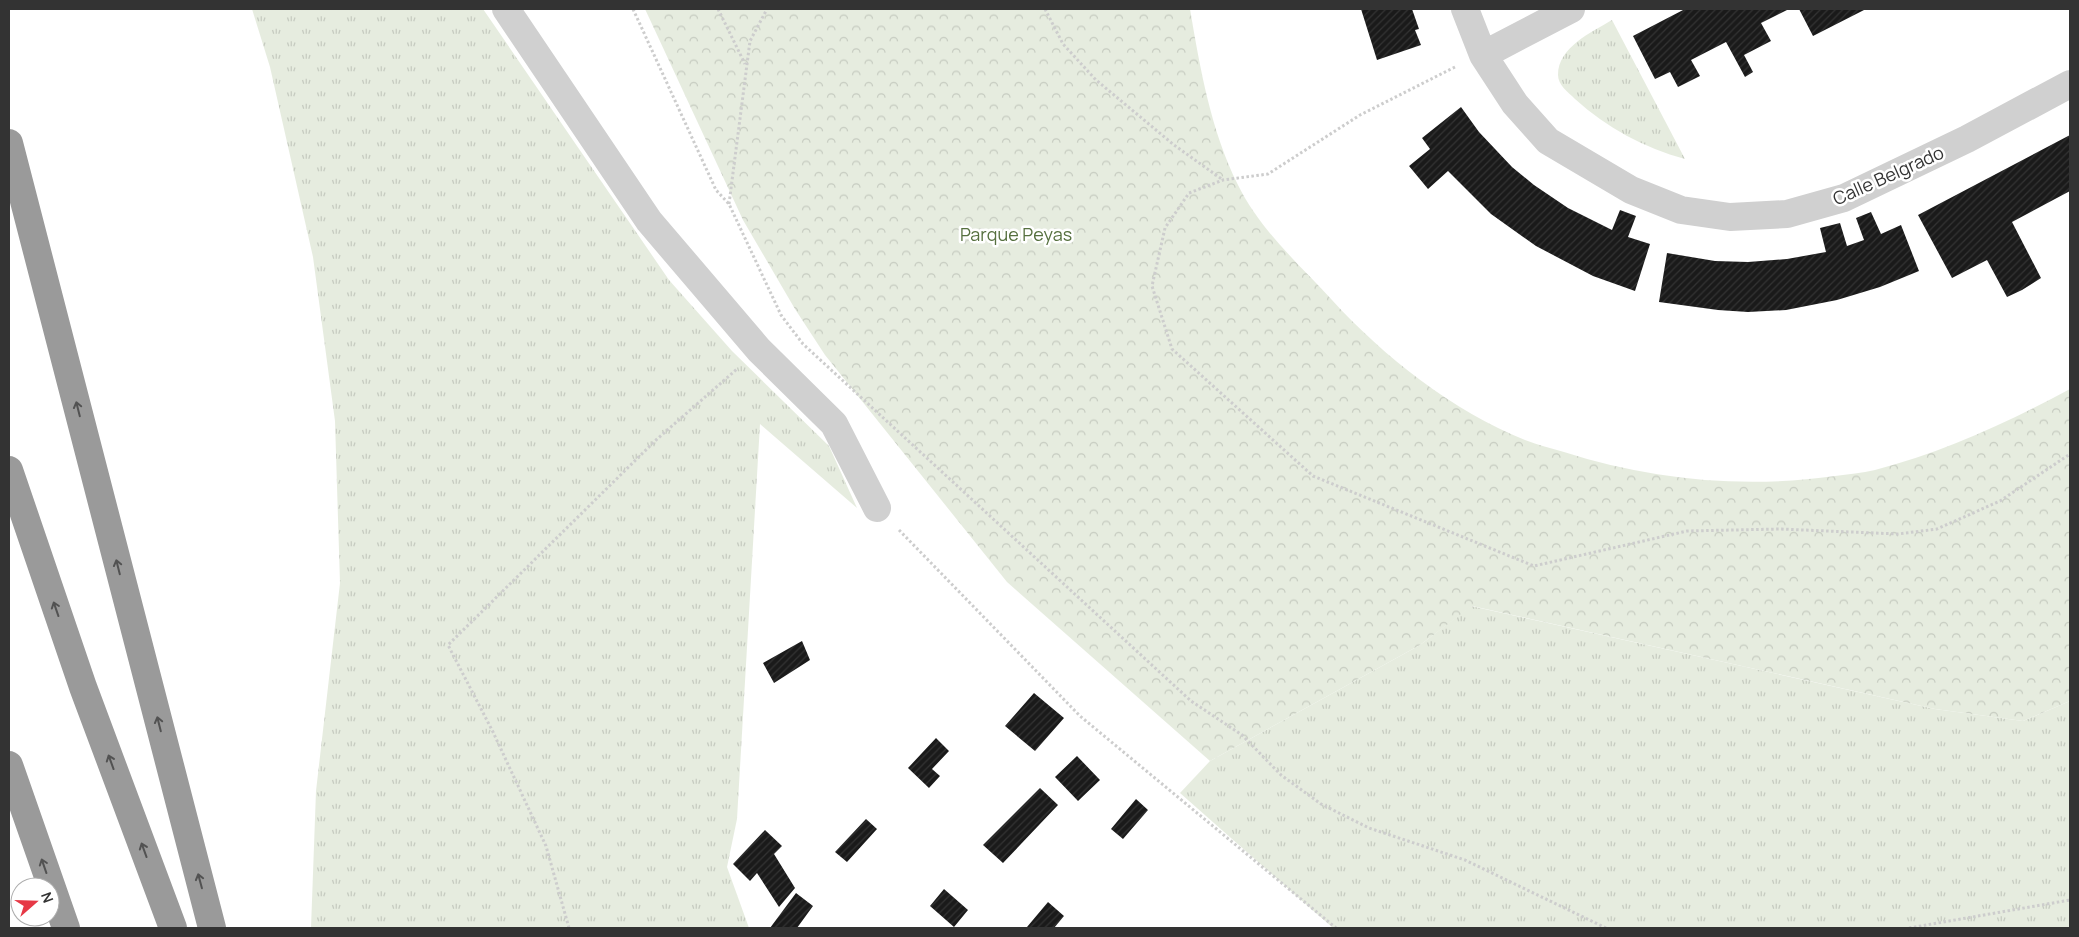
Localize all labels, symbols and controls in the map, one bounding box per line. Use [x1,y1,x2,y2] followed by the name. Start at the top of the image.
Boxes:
[1829,140,1947,210] street label: Calle Belgrado
[960,222,1072,246] park label: Parque Peyas
[72,402,82,418] one-way arrow
[113,559,122,575] one-way arrow
[51,602,61,618] one-way arrow
[154,716,163,732] one-way arrow
[106,755,115,771] one-way arrow
[139,843,148,858] one-way arrow
[39,858,48,874] one-way arrow
[195,874,204,890] one-way arrow
[10,877,60,927] north arrow
[37,889,58,905] text: N

